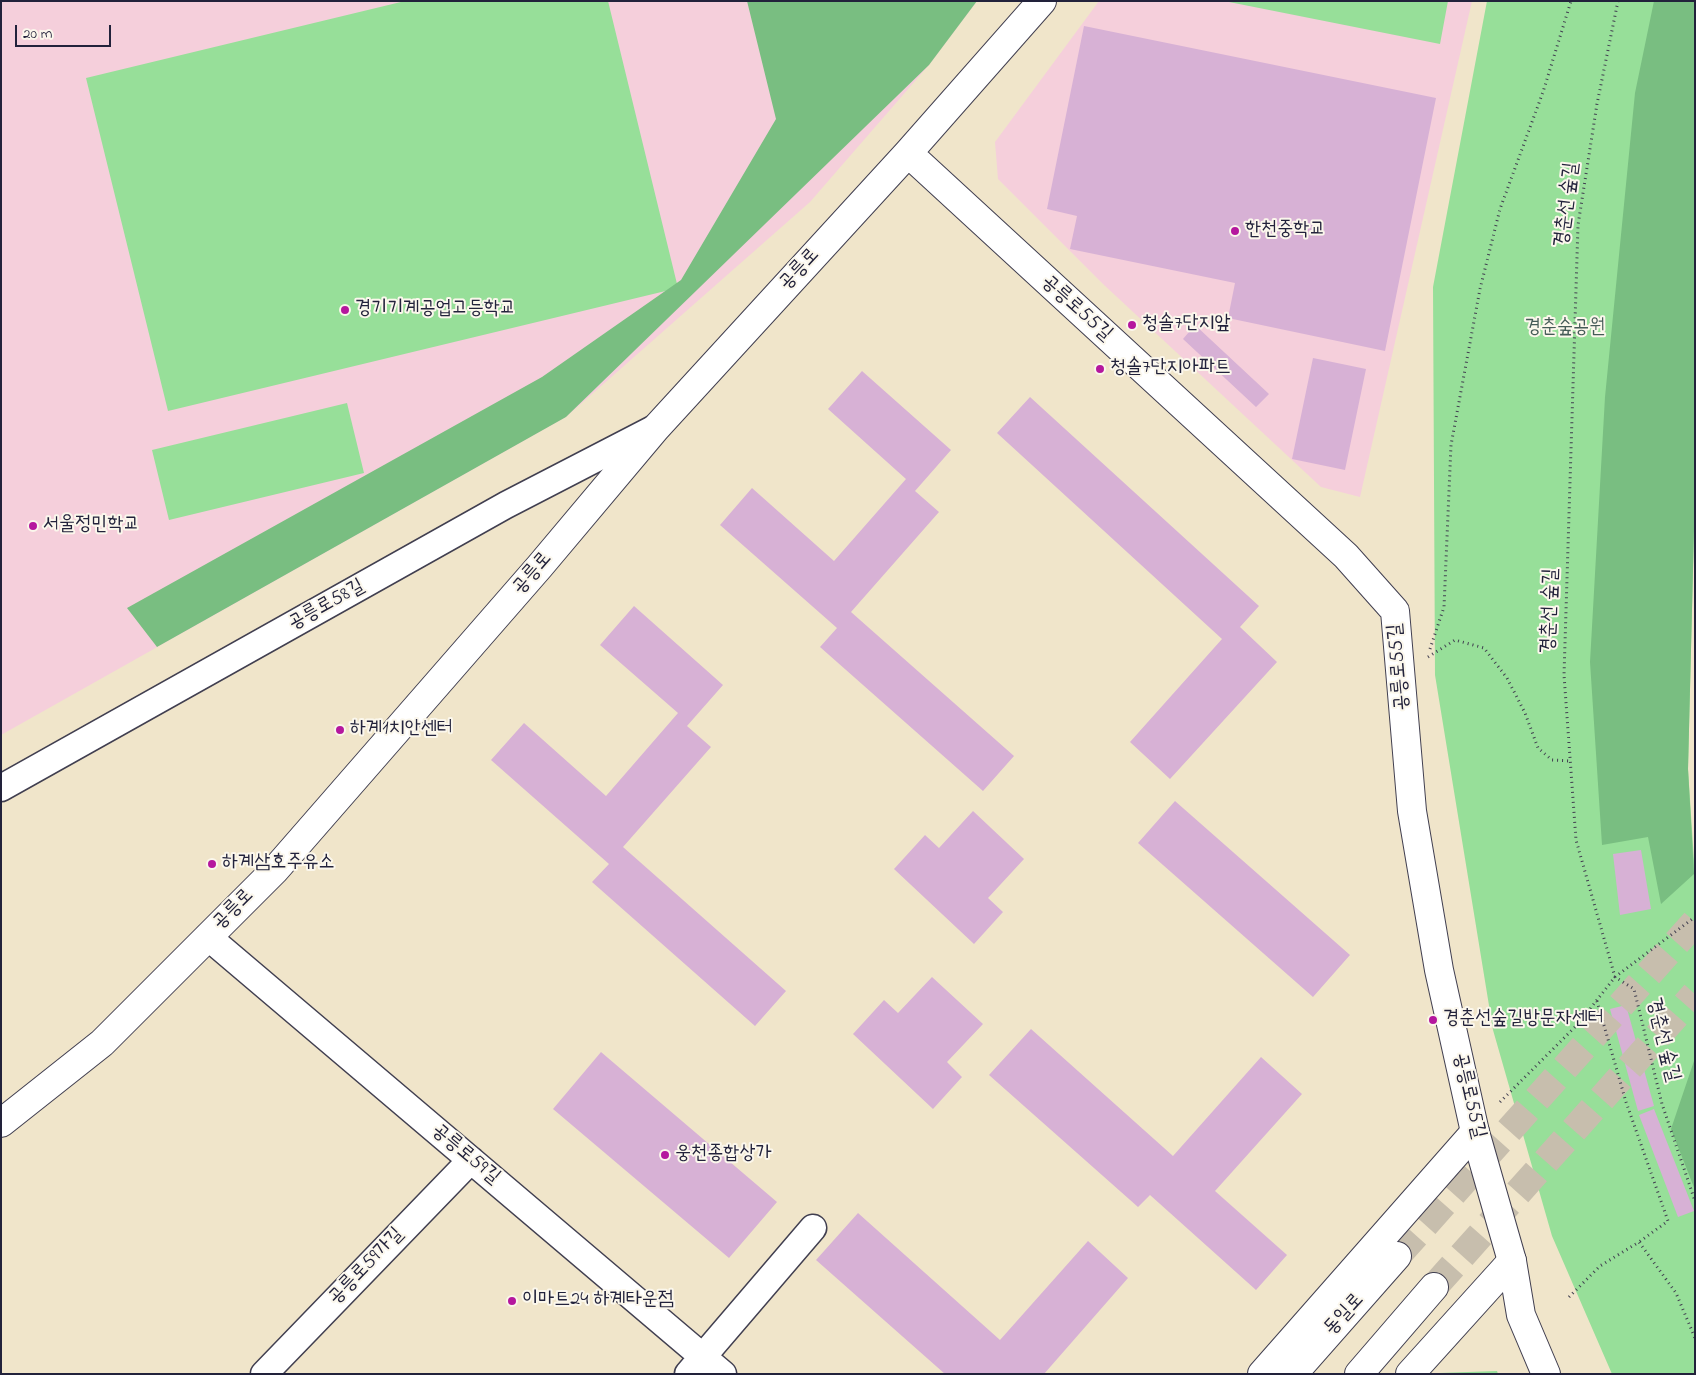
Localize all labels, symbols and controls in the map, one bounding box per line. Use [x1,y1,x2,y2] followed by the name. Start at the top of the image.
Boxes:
[18,15,114,47] scale bar
[23,23,52,45] text: 20 m
[1551,161,1585,249] street label: 경춘선 숲길
[1245,219,1325,243] place label: 한천중학교
[1229,225,1241,237] marker: 한천중학교
[775,244,825,296] street label: 공릉로
[1036,271,1116,347] street label: 공릉로55길
[355,298,516,322] place label: 경기기계공업고등학교
[339,304,351,316] marker: 경기기계공업고등학교
[1142,313,1231,337] place label: 청솔7단지앞
[1525,317,1605,341] park label: 경춘숲공원
[1126,319,1138,331] marker: 청솔7단지앞
[1110,357,1231,381] place label: 청솔7단지아파트
[1094,363,1106,375] marker: 청솔7단지아파트
[43,514,140,538] place label: 서울정민학교
[27,520,39,532] marker: 서울정민학교
[508,548,558,600] street label: 공릉로
[1538,568,1564,654] street label: 경춘선 숲길
[285,575,369,637] street label: 공릉로58길
[1384,622,1416,712] street label: 공릉로55길
[350,718,453,742] place label: 하계1치안센터
[334,724,346,736] marker: 하계1치안센터
[222,852,335,876] place label: 하계삼호주유소
[206,858,218,870] marker: 하계삼호주유소
[208,884,260,936] street label: 공릉로
[1640,996,1684,1084] street label: 경춘선 숲길
[1443,1008,1604,1032] place label: 경춘선숲길방문자센터
[1427,1014,1439,1026] marker: 경춘선숲길방문자센터
[1446,1051,1490,1141] street label: 공릉로55길
[426,1120,504,1190] street label: 공릉로59길
[675,1143,772,1167] place label: 웅천종합상가
[659,1149,671,1161] marker: 웅천종합상가
[324,1223,410,1311] street label: 공릉로59가길
[522,1289,674,1313] place label: 이마트24 하계타운점
[1320,1289,1370,1341] street label: 동일로
[506,1295,518,1307] marker: 이마트24 하계타운점

